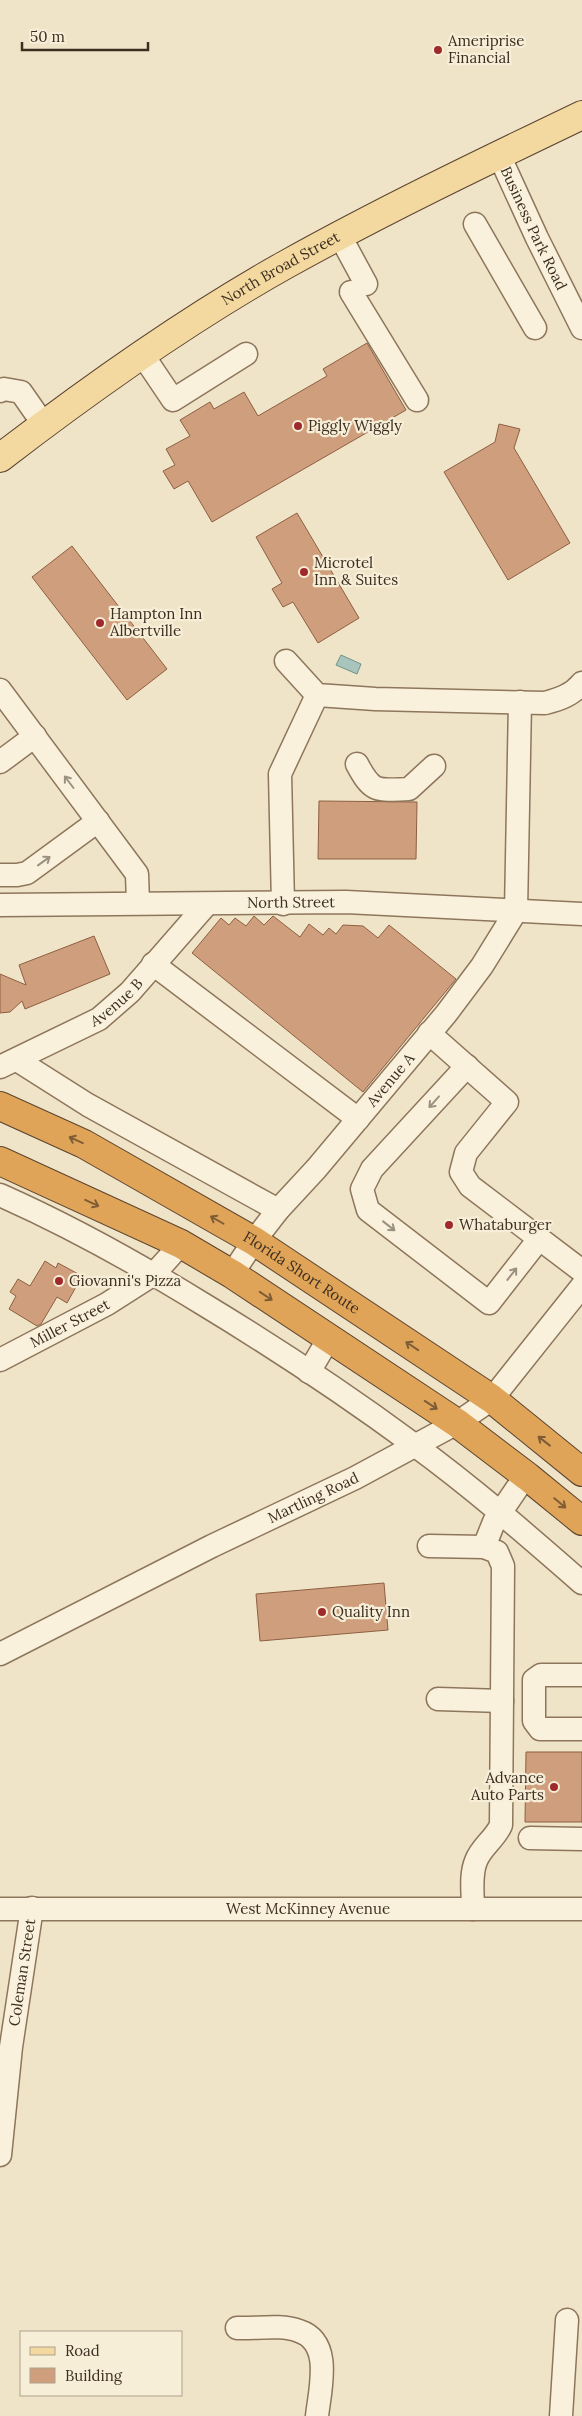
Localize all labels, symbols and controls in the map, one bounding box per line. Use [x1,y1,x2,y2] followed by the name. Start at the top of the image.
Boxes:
[22,20,149,52] scale bar
[30,27,65,46] text: 50 m
[447,31,524,67] place label: Ameriprise Financial
[432,44,444,56] marker: Ameriprise Financial
[497,163,571,293] street label: Business Park Road
[218,227,343,309] street label: North Broad Street
[308,416,402,435] place label: Piggly Wiggly
[292,420,304,432] marker: Piggly Wiggly
[314,553,398,589] place label: Microtel Inn & Suites
[298,566,310,578] marker: Microtel Inn & Suites
[109,604,202,640] place label: Hampton Inn Albertville
[94,617,106,629] marker: Hampton Inn Albertville
[64,775,74,789] one-way arrow
[37,855,50,866] one-way arrow
[247,892,335,912] street label: North Street
[86,974,147,1031] street label: Avenue B
[362,1048,419,1111] street label: Avenue A
[428,1095,440,1108] one-way arrow
[69,1134,84,1144] one-way arrow
[84,1199,99,1208] one-way arrow
[211,1214,225,1224] one-way arrow
[459,1215,552,1234] place label: Whataburger
[443,1219,455,1231] marker: Whataburger
[382,1221,395,1232] one-way arrow
[240,1227,364,1318] street label: Florida Short Route
[506,1268,517,1281] one-way arrow
[69,1271,181,1290] place label: Giovanni's Pizza
[53,1275,65,1287] marker: Giovanni's Pizza
[259,1291,273,1301] one-way arrow
[27,1294,113,1352] street label: Miller Street
[406,1341,420,1351] one-way arrow
[423,1400,437,1410] one-way arrow
[538,1435,551,1446] one-way arrow
[264,1468,362,1527] street label: Martling Road
[553,1497,566,1508] one-way arrow
[332,1602,410,1621] place label: Quality Inn
[316,1606,328,1618] marker: Quality Inn
[470,1768,544,1804] place label: Advance Auto Parts
[548,1781,560,1793] marker: Advance Auto Parts
[226,1899,390,1918] street label: West McKinney Avenue
[4,1917,39,2027] street label: Coleman Street
[20,2331,182,2396] legend
[65,2341,100,2360] text: Road
[65,2366,123,2385] text: Building

